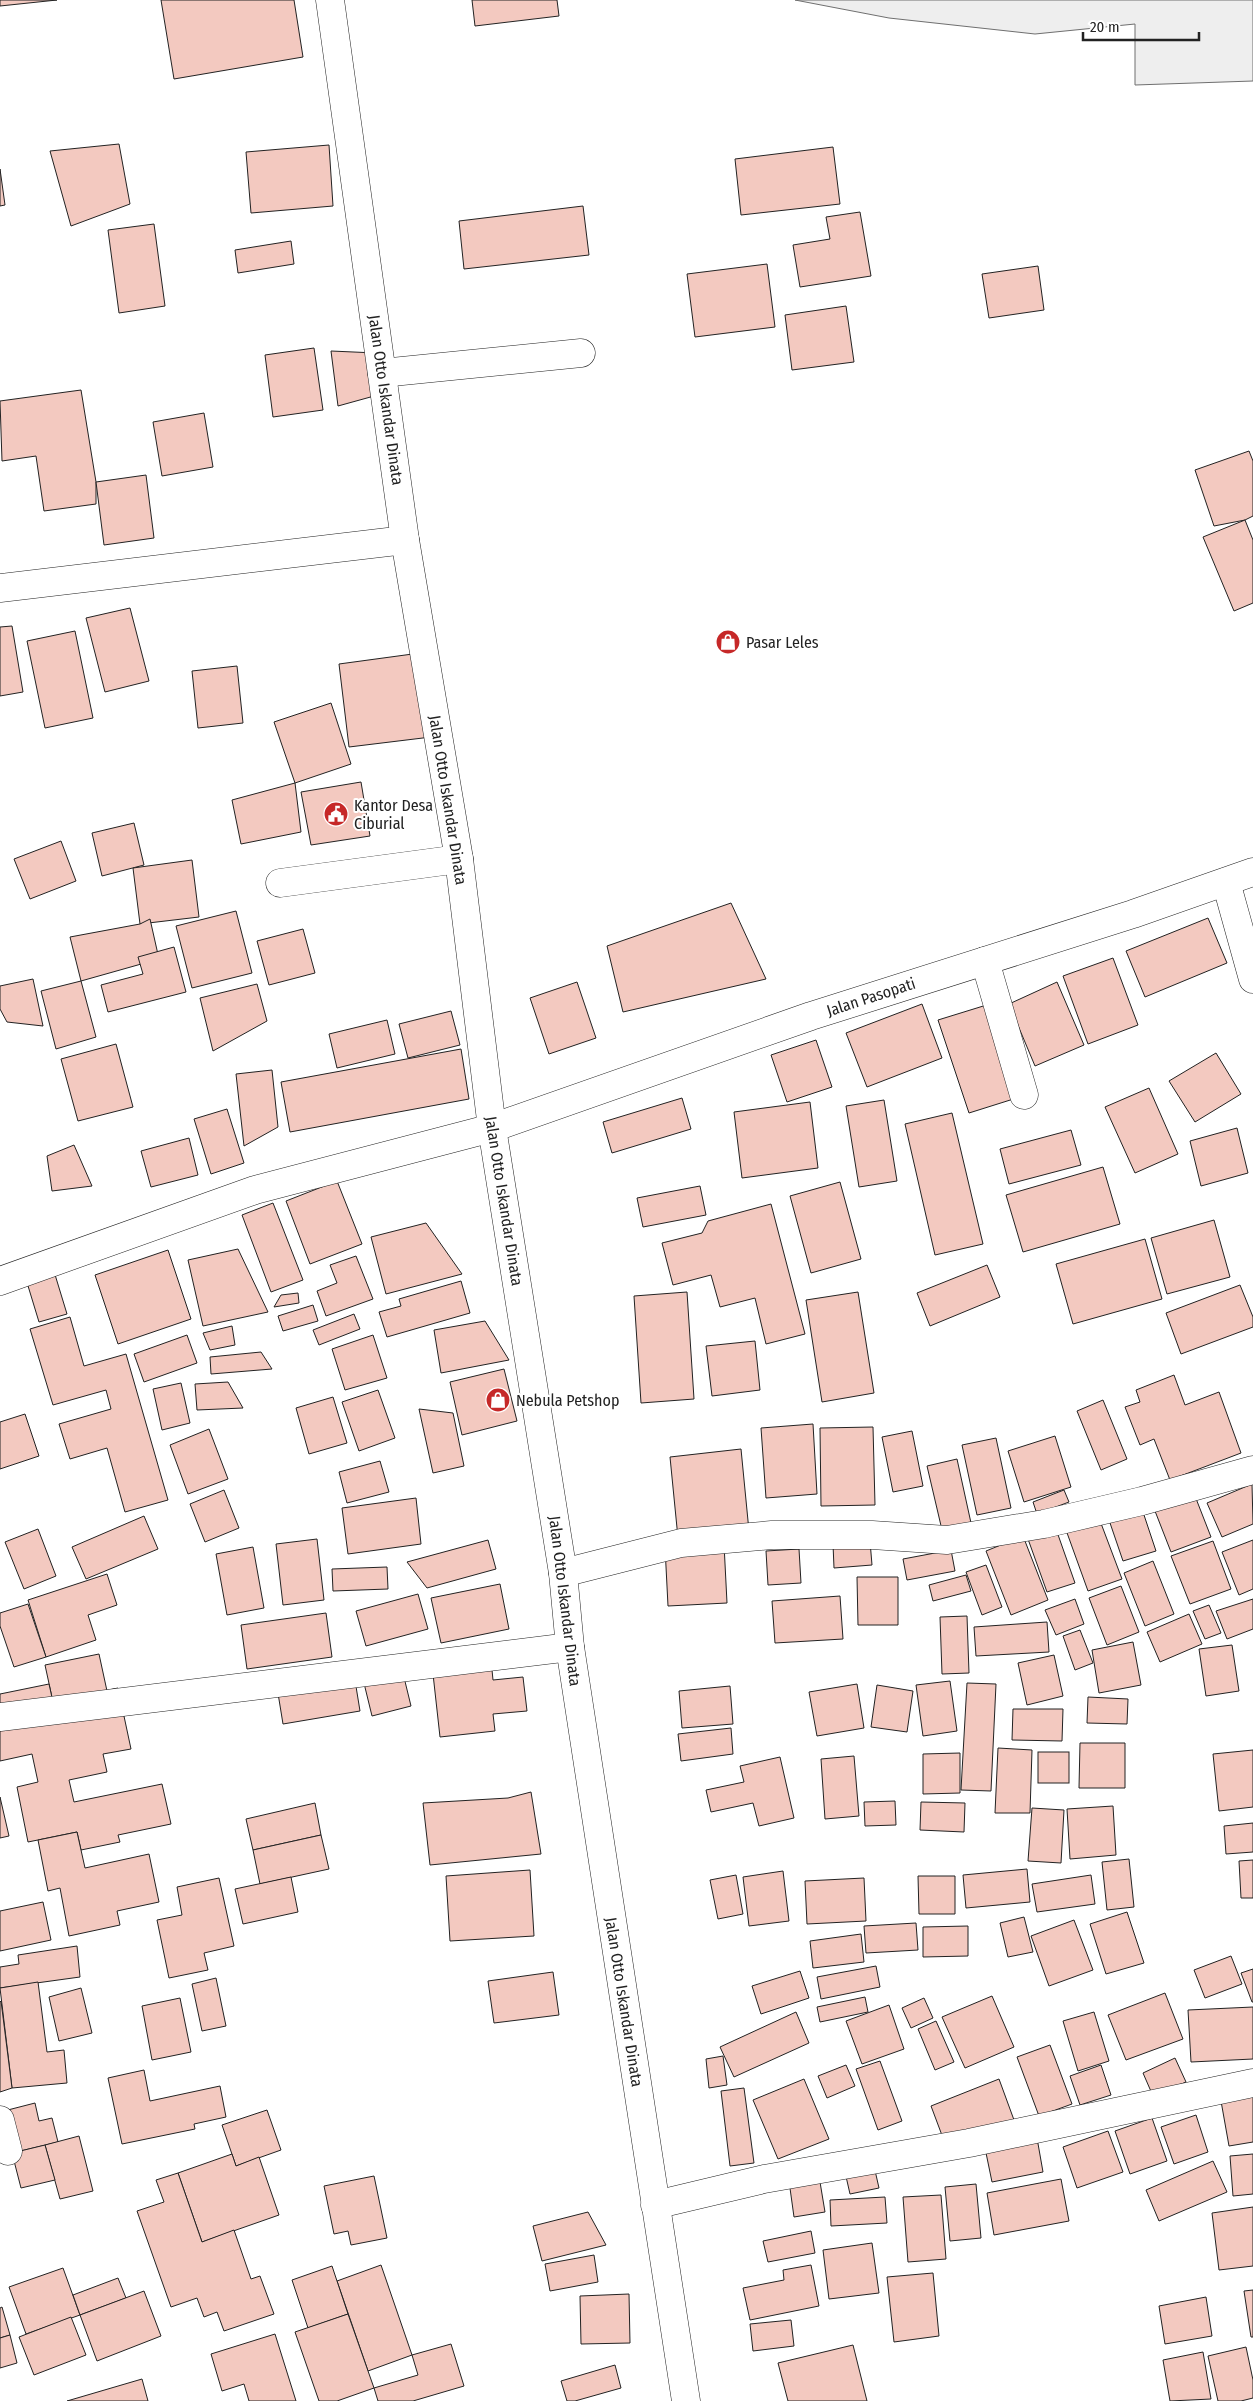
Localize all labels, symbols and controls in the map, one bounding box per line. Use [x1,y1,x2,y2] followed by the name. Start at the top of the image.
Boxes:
[1083,10,1199,42] scale bar
[1090,18,1120,36] text: 20 m
[365,314,407,486] street label: Jalan Otto Iskandar Dinata
[715,629,741,655] shop icon: Pasar Leles
[746,633,819,652] place label: Pasar Leles
[425,714,471,886] street label: Jalan Otto Iskandar Dinata
[354,796,433,833] place label: Kantor Desa Ciburial
[323,801,349,827] public building icon: Kantor Desa Ciburial
[824,974,918,1020] street label: Jalan Pasopati
[481,1115,527,1287] street label: Jalan Otto Iskandar Dinata
[485,1387,511,1413] shop icon: Nebula Petshop
[516,1391,619,1410] place label: Nebula Petshop
[545,1515,585,1687] street label: Jalan Otto Iskandar Dinata
[601,1916,647,2088] street label: Jalan Otto Iskandar Dinata

